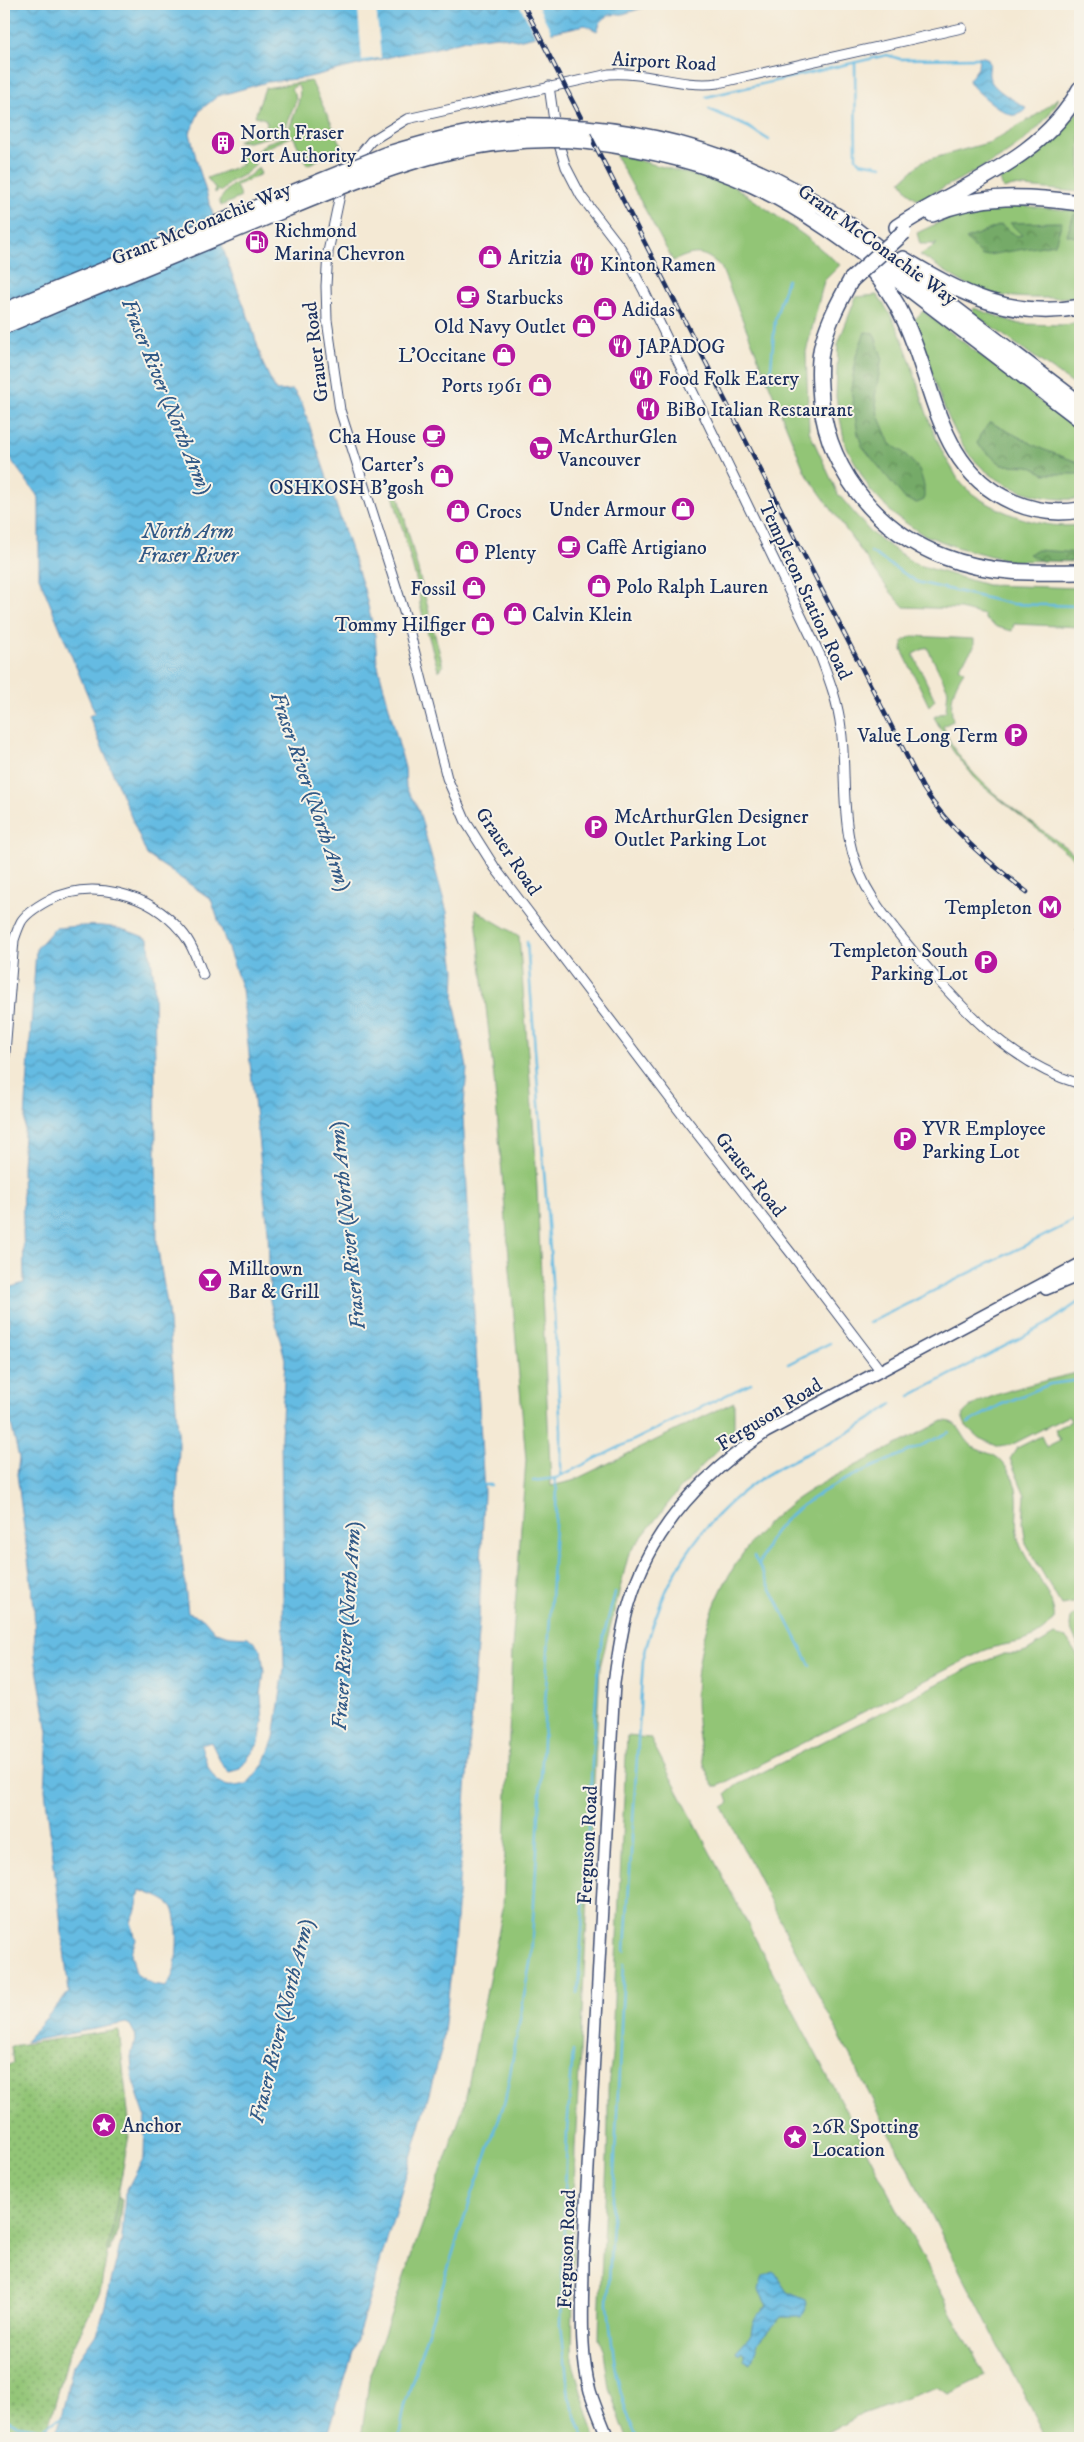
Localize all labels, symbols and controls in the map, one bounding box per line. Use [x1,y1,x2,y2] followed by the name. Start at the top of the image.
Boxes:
[611,47,717,78] street label: Airport Road
[240,121,357,169] place label: North Fraser Port Authority
[210,130,236,156] building icon: North Fraser Port Authority
[108,177,295,272] street label: Grant McConachie Way
[792,179,962,312] street label: Grant McConachie Way
[274,219,406,267] place label: Richmond Marina Chevron
[244,229,270,255] fuel station icon: Richmond Marina Chevron
[477,244,503,270] shop icon: Aritzia
[508,246,562,271] place label: Aritzia
[569,251,595,277] restaurant icon: Kinton Ramen
[600,253,716,278] place label: Kinton Ramen
[455,284,481,310] cafe icon: Starbucks
[486,286,563,311] place label: Starbucks
[115,295,217,498] water label: Fraser River (North Arm)
[592,296,618,322] shop icon: Adidas
[622,298,675,323] place label: Adidas
[298,300,335,403] street label: Grauer Road
[571,313,597,339] shop icon: Old Navy Outlet
[434,315,566,340] place label: Old Navy Outlet
[607,333,633,359] restaurant icon: JAPADOG
[636,335,725,360] place label: JAPADOG
[491,342,517,368] shop icon: L'Occitane
[398,344,486,369] place label: L'Occitane
[628,365,654,391] restaurant icon: Food Folk Eatery
[658,367,800,392] place label: Food Folk Eatery
[527,372,553,398] shop icon: Ports 1961
[441,374,522,399] place label: Ports 1961
[635,396,661,422] restaurant icon: BiBo Italian Restaurant
[666,398,853,423] place label: BiBo Italian Restaurant
[421,423,447,449] cafe icon: Cha House
[329,425,416,450] place label: Cha House
[557,425,678,473] place label: McArthurGlen Vancouver
[528,435,554,461] supermarket icon: McArthurGlen Vancouver
[269,453,425,501] place label: Carter's OSHKOSH B'gosh
[429,463,455,489] shop icon: Carter's OSHKOSH B'gosh
[670,496,696,522] shop icon: Under Armour
[752,497,857,684] street label: Templeton Station Road
[445,498,471,524] shop icon: Crocs
[549,498,667,523] place label: Under Armour
[476,500,522,525] place label: Crocs
[138,519,239,569] water label: North Arm Fraser River
[556,534,582,560] cafe icon: Caffè Artigiano
[586,536,707,561] place label: Caffè Artigiano
[454,539,480,565] shop icon: Plenty
[484,541,536,566] place label: Plenty
[586,573,612,599] shop icon: Polo Ralph Lauren
[461,575,487,601] shop icon: Fossil
[616,575,769,600] place label: Polo Ralph Lauren
[410,577,456,602] place label: Fossil
[502,601,528,627] shop icon: Calvin Klein
[532,603,633,628] place label: Calvin Klein
[470,611,496,637] shop icon: Tommy Hilfiger
[335,613,467,638] place label: Tommy Hilfiger
[264,688,356,894] water label: Fraser River (North Arm)
[1003,722,1029,748] parking icon: Value Long Term
[856,724,998,749] place label: Value Long Term
[469,803,546,901] street label: Grauer Road
[614,805,809,853] place label: McArthurGlen Designer Outlet Parking Lot
[583,814,609,840] parking icon: McArthurGlen Designer Outlet Parking Lot
[1037,894,1063,920] metro station icon: Templeton
[945,896,1033,921] place label: Templeton
[830,939,969,987] place label: Templeton South Parking Lot
[973,949,999,975] parking icon: Templeton South Parking Lot
[922,1117,1046,1165] place label: YVR Employee Parking Lot
[324,1121,372,1331] water label: Fraser River (North Arm)
[892,1126,918,1152] parking icon: YVR Employee Parking Lot
[709,1127,791,1222] street label: Grauer Road
[228,1257,319,1305] place label: Milltown Bar & Grill
[197,1267,223,1293] bar icon: Milltown Bar & Grill
[713,1373,827,1458] street label: Ferguson Road
[327,1521,367,1731] water label: Fraser River (North Arm)
[573,1785,604,1905] street label: Ferguson Road
[244,1917,320,2126] water label: Fraser River (North Arm)
[91,2112,117,2138] place icon: Anchor
[122,2114,182,2139] place label: Anchor
[812,2115,918,2163] place label: 26R Spotting Location
[782,2124,808,2150] place icon: 26R Spotting Location
[553,2189,582,2309] street label: Ferguson Road

